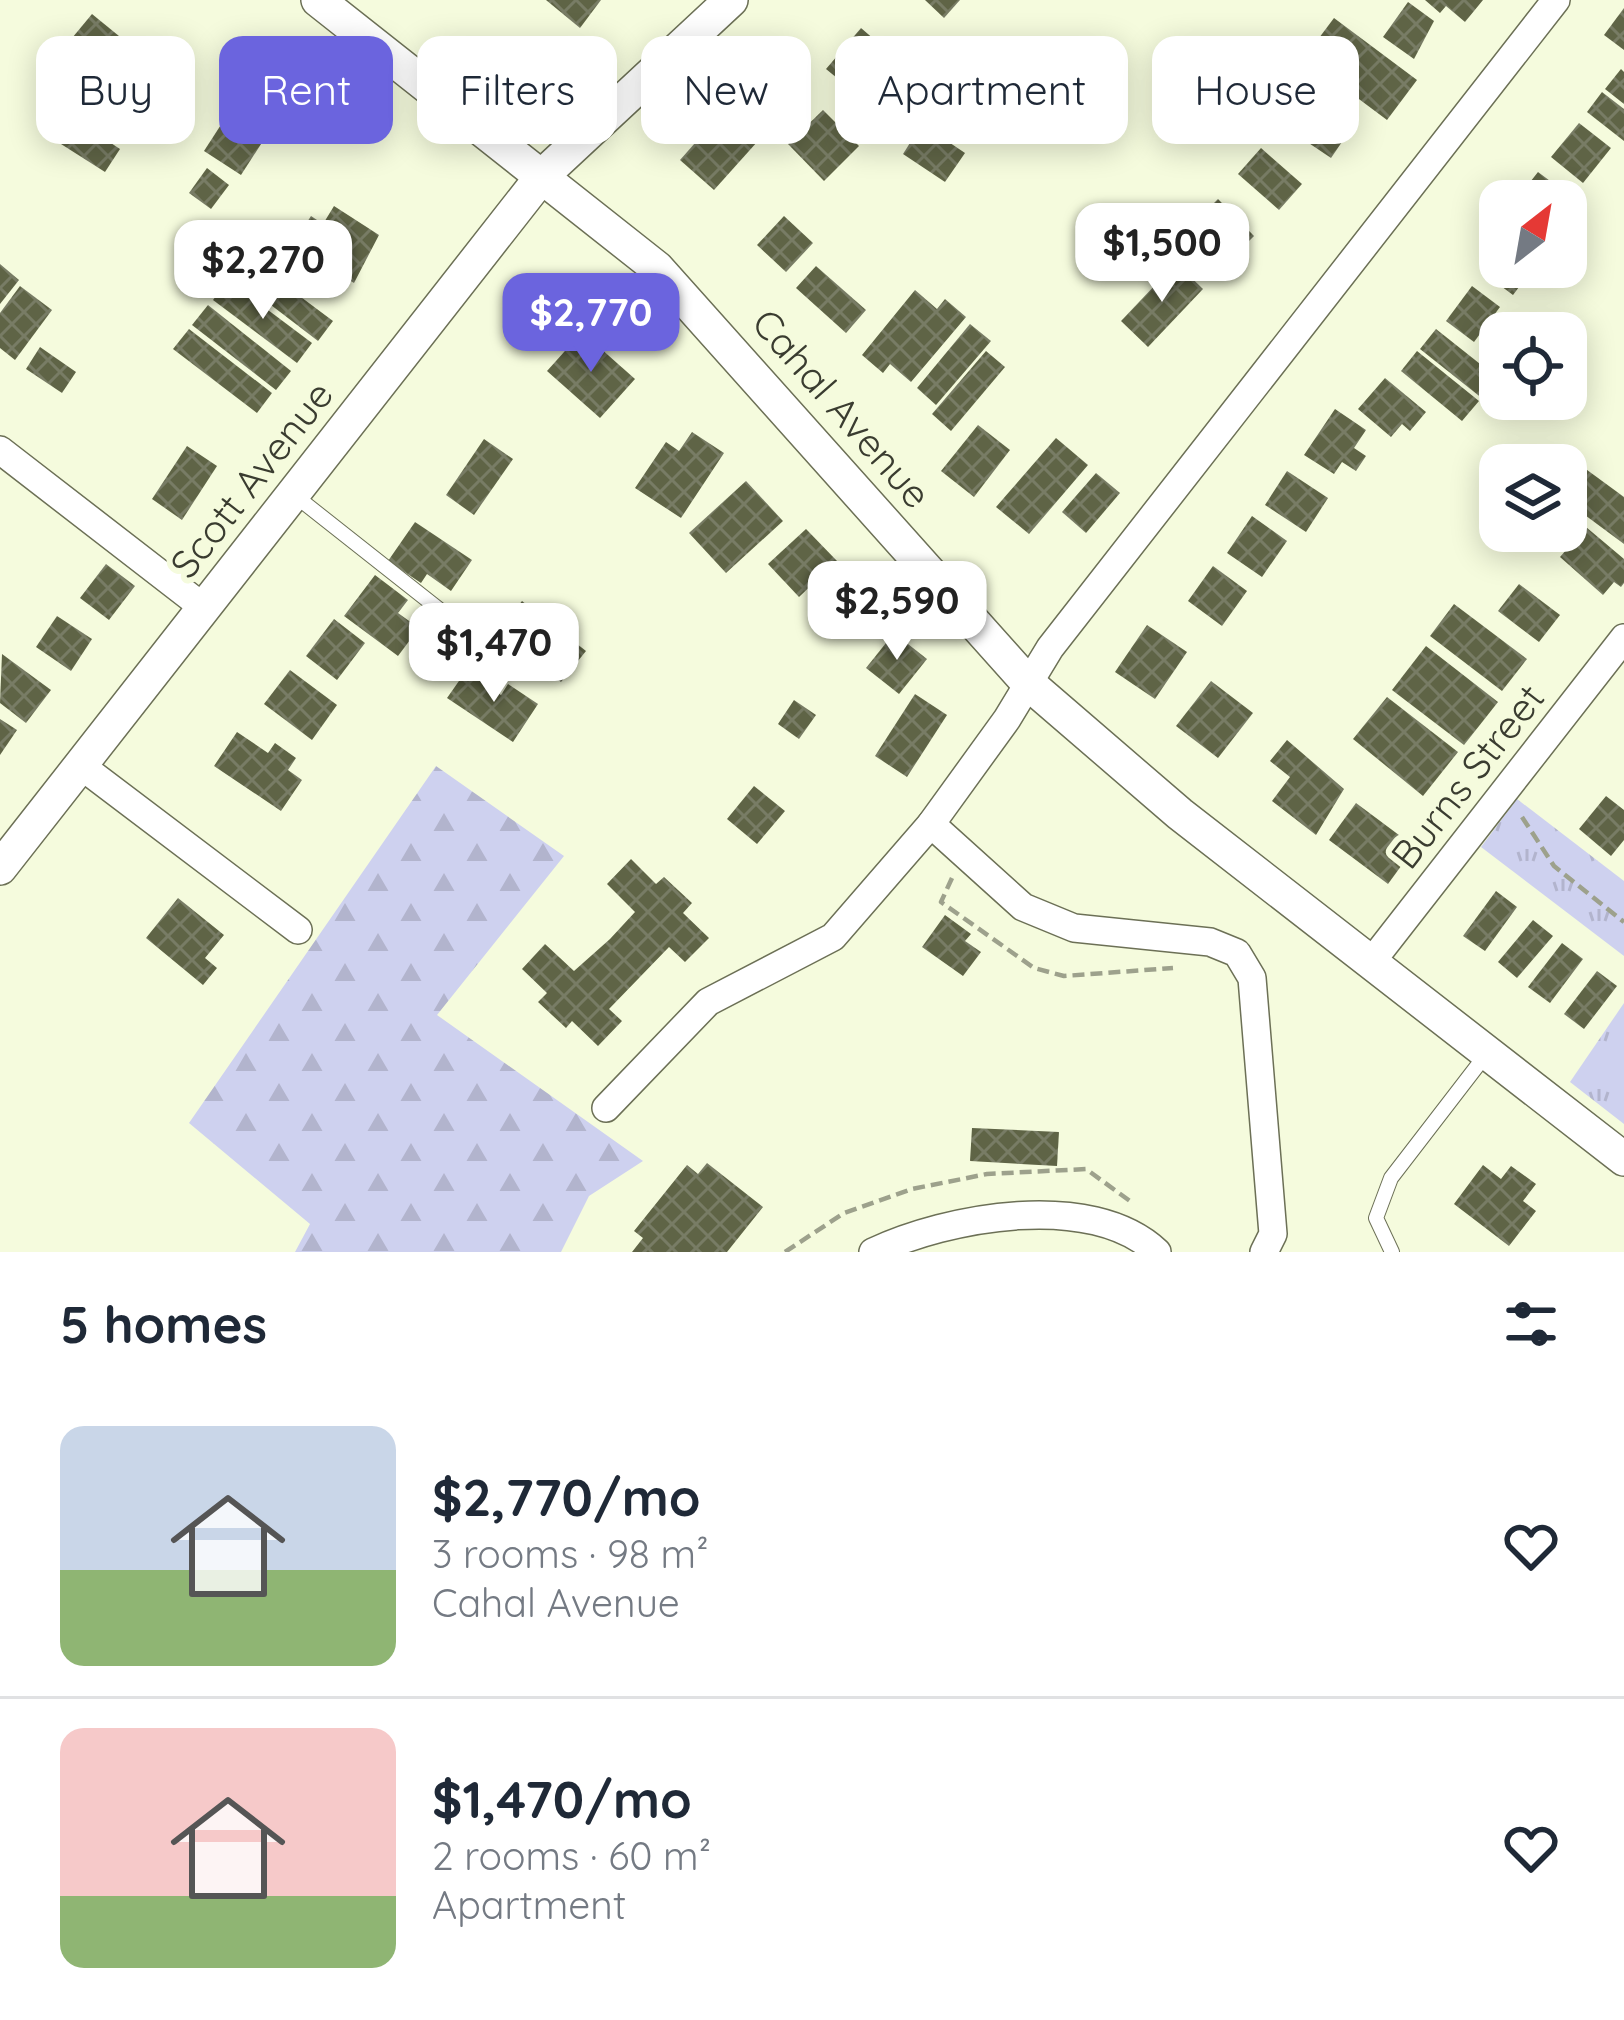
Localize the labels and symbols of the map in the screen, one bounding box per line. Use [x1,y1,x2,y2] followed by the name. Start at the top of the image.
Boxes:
[1479,180,1587,288] north arrow
[1064,203,1260,305] pin: $1,500
[165,220,361,322] pin: $2,270
[493,273,689,375] pin: $2,770
[742,298,942,518] street label: Cahal Avenue
[159,371,343,587] street label: Scott Avenue
[799,561,995,663] pin: $2,590
[396,603,592,705] pin: $1,470
[1380,674,1554,878] street label: Burns Street

